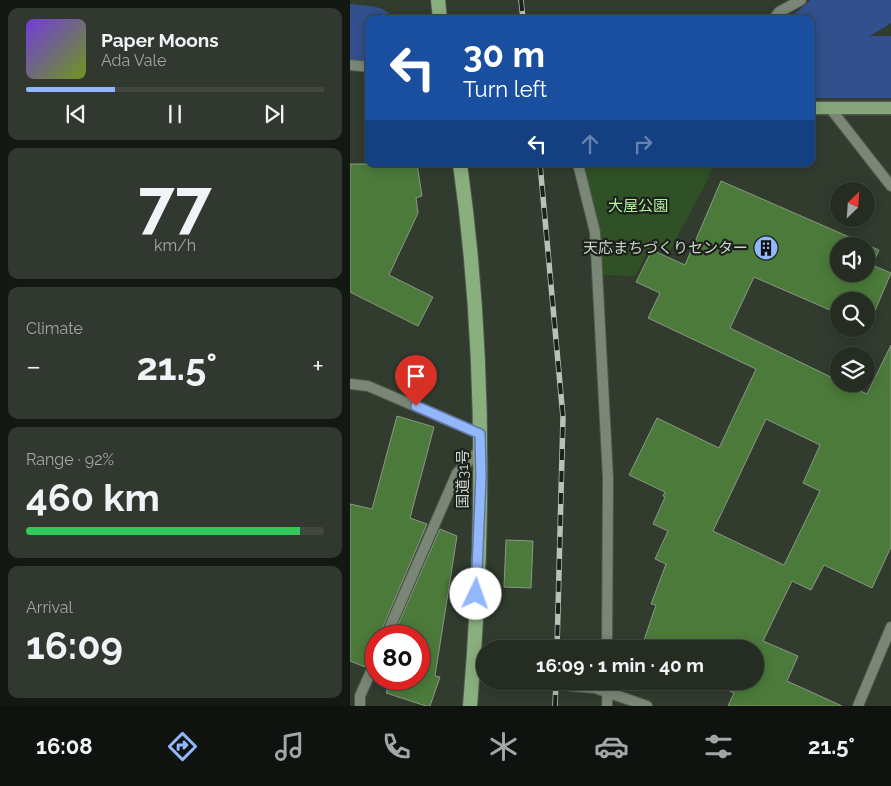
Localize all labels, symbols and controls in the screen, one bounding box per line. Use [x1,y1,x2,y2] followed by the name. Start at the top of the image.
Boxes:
[101,29,219,51] text: Paper Moons
[463,34,545,75] text: 30 m
[380,35,445,100] icon: left
[101,51,166,70] text: Ada Vale
[463,76,547,102] text: Turn left
[62,100,90,128] icon: previous
[161,100,189,128] icon: pause
[260,100,288,128] icon: next
[523,130,551,158] icon: left
[576,130,604,158] icon: ahead
[629,130,657,158] icon: right
[138,165,212,241] text: 77
[830,182,875,228] north arrow
[830,182,875,392] map controls
[608,197,668,215] park label: 大屋公園
[753,235,779,261] building icon: 天応まちづくりセンター
[154,236,196,255] text: km/h
[830,237,875,282] button: sound
[583,239,748,257] place label: 天応まちづくりセンター
[830,292,875,337] button: search
[26,319,83,338] text: Climate
[136,344,217,389] text: 21.5°
[830,347,875,392] button: layers
[26,350,41,383] text: −
[312,350,324,383] text: +
[395,355,437,406] pin
[402,362,430,390] icon: arrive
[454,449,472,509] street label: 国道31号
[26,450,114,469] text: Range · 92%
[26,475,160,520] text: 460 km
[449,567,501,619] position arrow
[26,598,73,617] text: Arrival
[26,623,123,668] text: 16:09
[365,625,430,690] speed limit sign: 80
[536,654,704,676] text: 16:09 · 1 min · 40 m
[165,729,200,764] icon: directions
[272,729,307,764] icon: music
[379,729,414,764] icon: phone
[486,729,521,764] icon: climate
[594,729,629,764] icon: car
[701,729,736,764] icon: filters
[36,733,93,759] text: 16:08
[808,733,855,759] text: 21.5°

